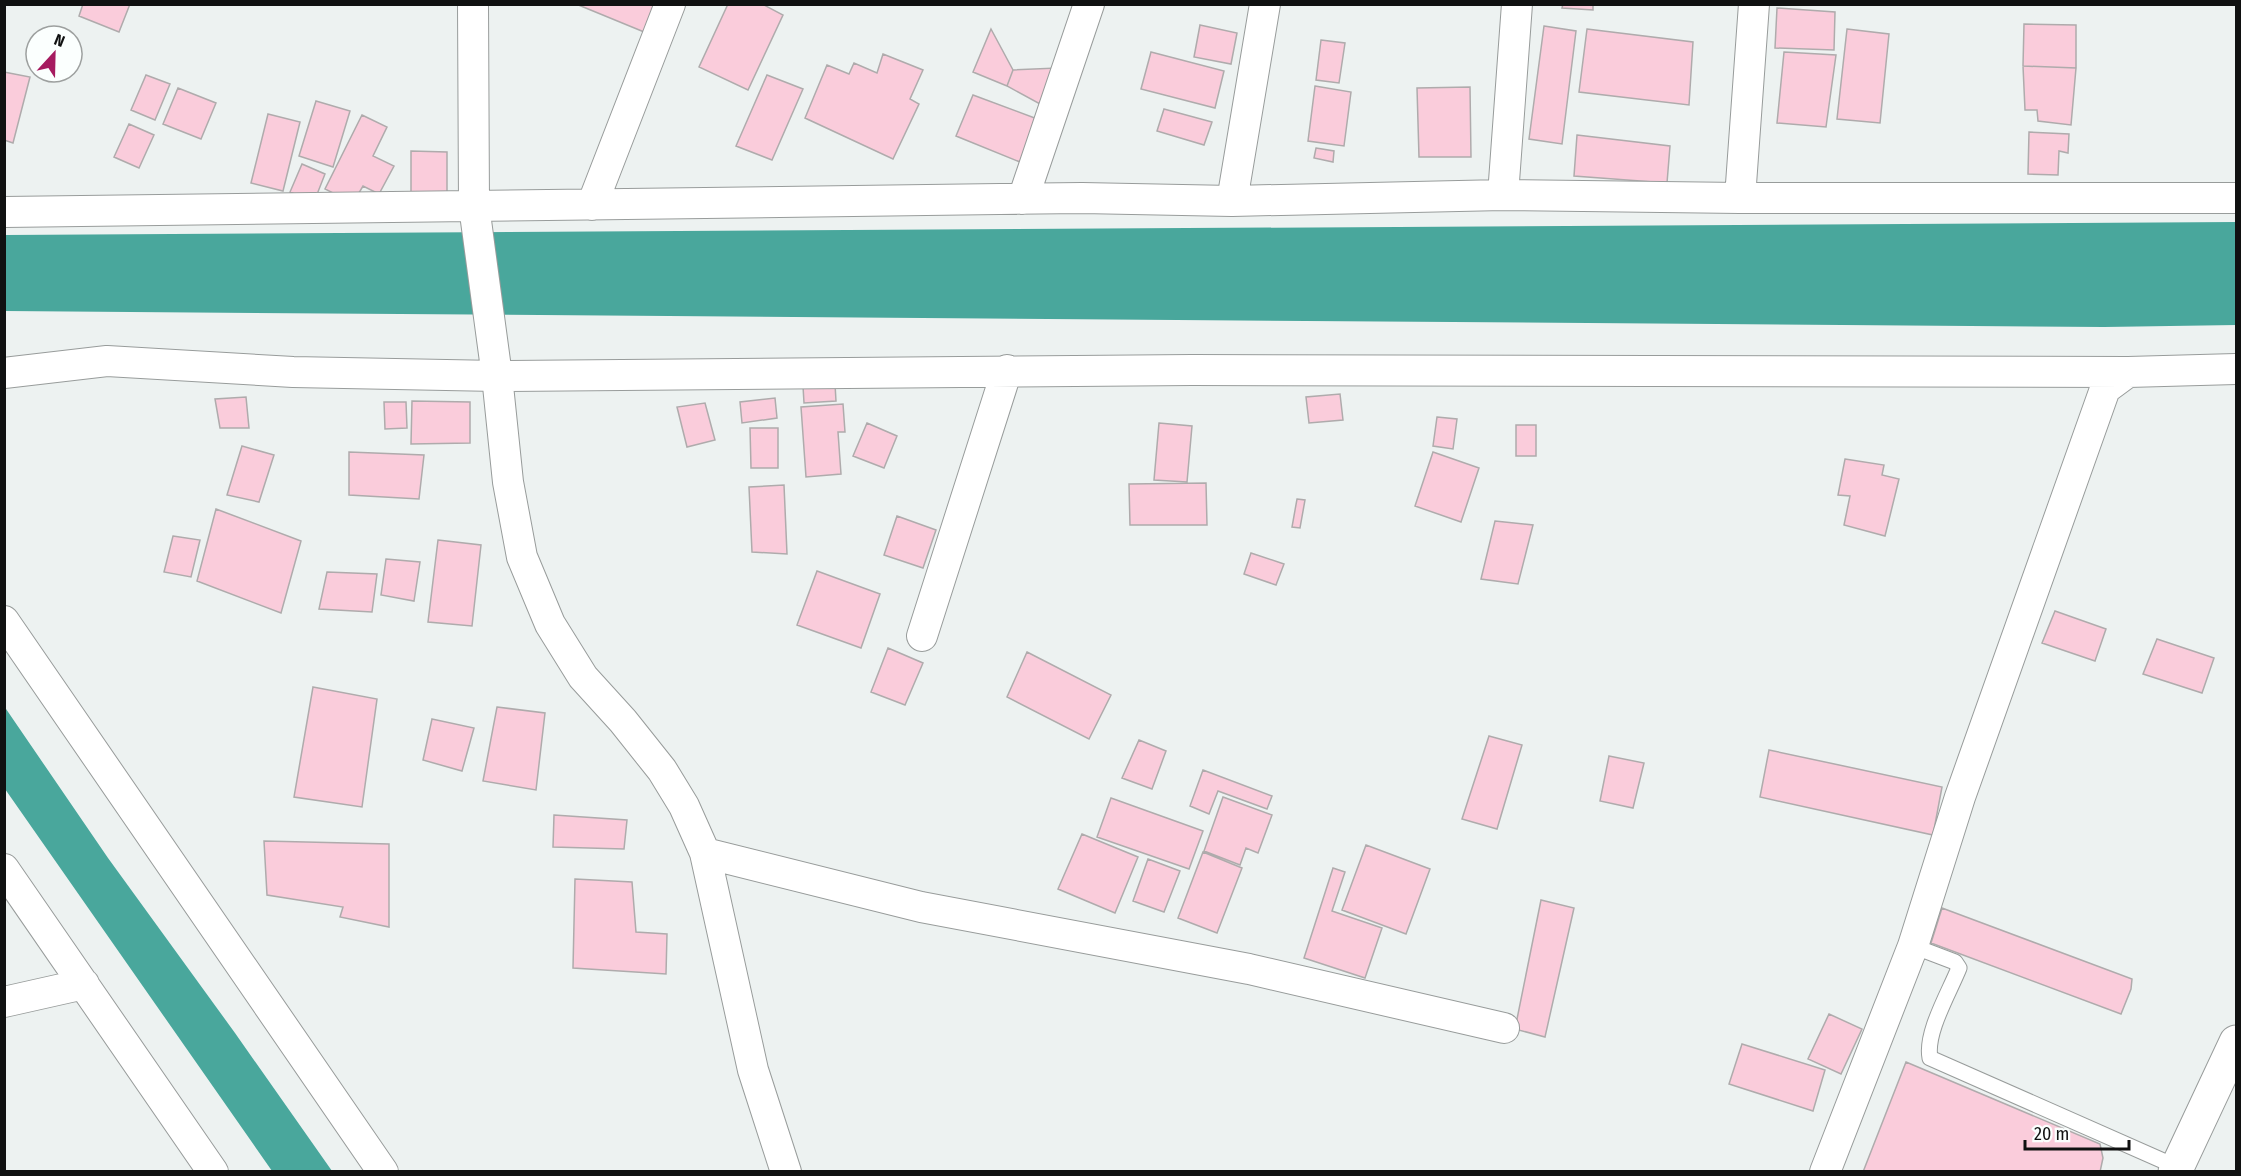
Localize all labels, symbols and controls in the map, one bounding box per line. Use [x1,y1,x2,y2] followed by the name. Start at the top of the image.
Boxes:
[24,24,84,84] north arrow
[51,30,67,51] text: N
[2025,1113,2128,1151] scale bar
[2034,1123,2069,1145] text: 20 m

